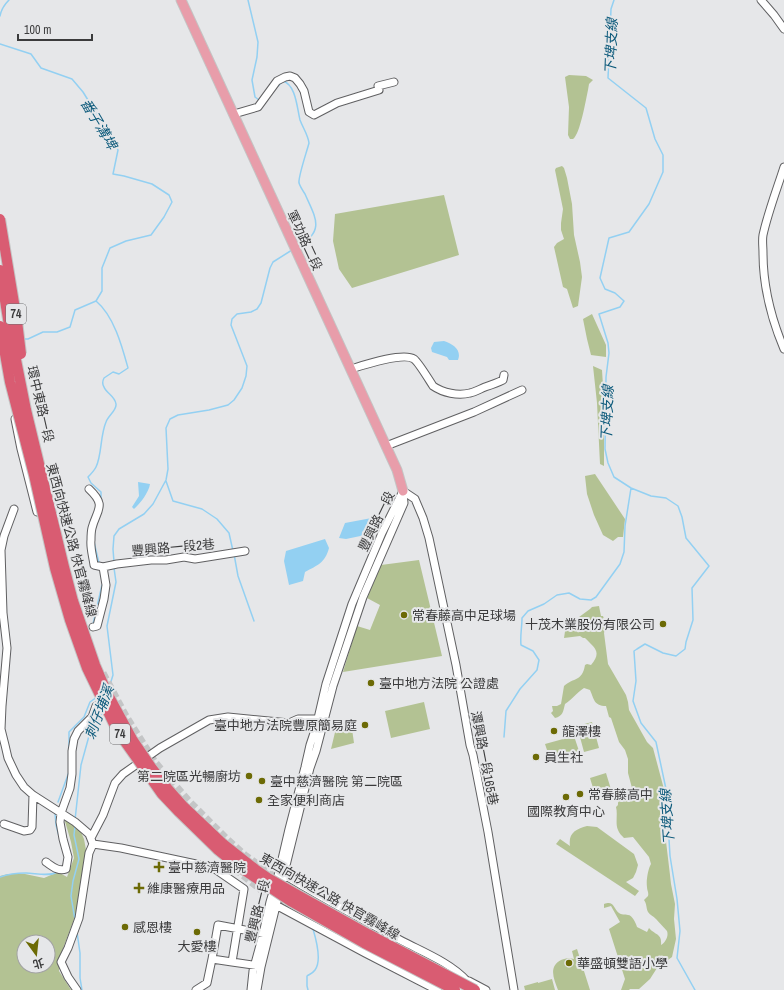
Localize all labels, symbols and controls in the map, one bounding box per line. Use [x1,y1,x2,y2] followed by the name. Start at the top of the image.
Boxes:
[18,16,92,42] scale bar
[601,16,621,74] water label: 下埤支線
[24,22,51,38] text: 100 m
[77,95,122,154] water label: 番子溝埤
[283,207,326,273] street label: 軍功路二段
[6,304,26,324] road number: 74
[23,364,58,444] street label: 環中東路一段
[597,383,617,441] water label: 下埤支線
[43,461,100,619] street label: 東西向快速公路 快官霧峰線
[355,488,398,554] street label: 豐興路一段
[130,535,216,560] street label: 豐興路一段2巷
[412,607,516,624] place label: 常春藤高中足球場
[399,610,409,620] marker: 常春藤高中足球場
[525,616,655,633] place label: 十茂木業股份有限公司
[658,619,668,629] marker: 十茂木業股份有限公司
[379,675,499,692] place label: 臺中地方法院 公證處
[366,678,376,688] marker: 臺中地方法院 公證處
[81,681,118,741] water label: 刺仔埔溪
[467,709,502,807] street label: 潭興路一段165巷
[214,717,357,734] place label: 臺中地方法院豐原簡易庭
[360,720,370,730] marker: 臺中地方法院豐原簡易庭
[562,723,601,740] place label: 龍澤樓
[110,724,130,744] road number: 74
[549,726,559,736] marker: 龍澤樓
[544,749,583,766] place label: 員生社
[531,752,541,762] marker: 員生社
[137,768,241,785] place label: 第二院區光暢廚坊
[244,771,254,781] marker: 第二院區光暢廚坊
[270,773,403,790] place label: 臺中慈濟醫院 第二院區
[257,776,267,786] marker: 臺中慈濟醫院 第二院區
[588,786,653,803] place label: 常春藤高中
[656,786,678,846] water label: 下埤支線
[575,789,585,799] marker: 常春藤高中
[267,792,345,809] place label: 全家便利商店
[561,792,571,802] marker: 國際教育中心
[254,795,264,805] marker: 全家便利商店
[527,803,605,820] place label: 國際教育中心
[257,849,403,944] street label: 東西向快速公路 快官霧峰線
[168,859,246,876] place label: 臺中慈濟醫院
[153,861,165,873] marker: 臺中慈濟醫院
[241,878,274,945] street label: 豐興路一段
[147,880,225,897] place label: 維康醫療用品
[134,883,144,893] marker: 維康醫療用品
[133,919,172,936] place label: 感恩樓
[120,922,130,932] marker: 感恩樓
[192,927,202,937] marker: 大愛樓
[16,934,56,974] north arrow
[177,938,217,955] place label: 大愛樓
[31,955,46,972] text: 北
[577,955,668,972] place label: 華盛頓雙語小學
[564,958,574,968] marker: 華盛頓雙語小學

